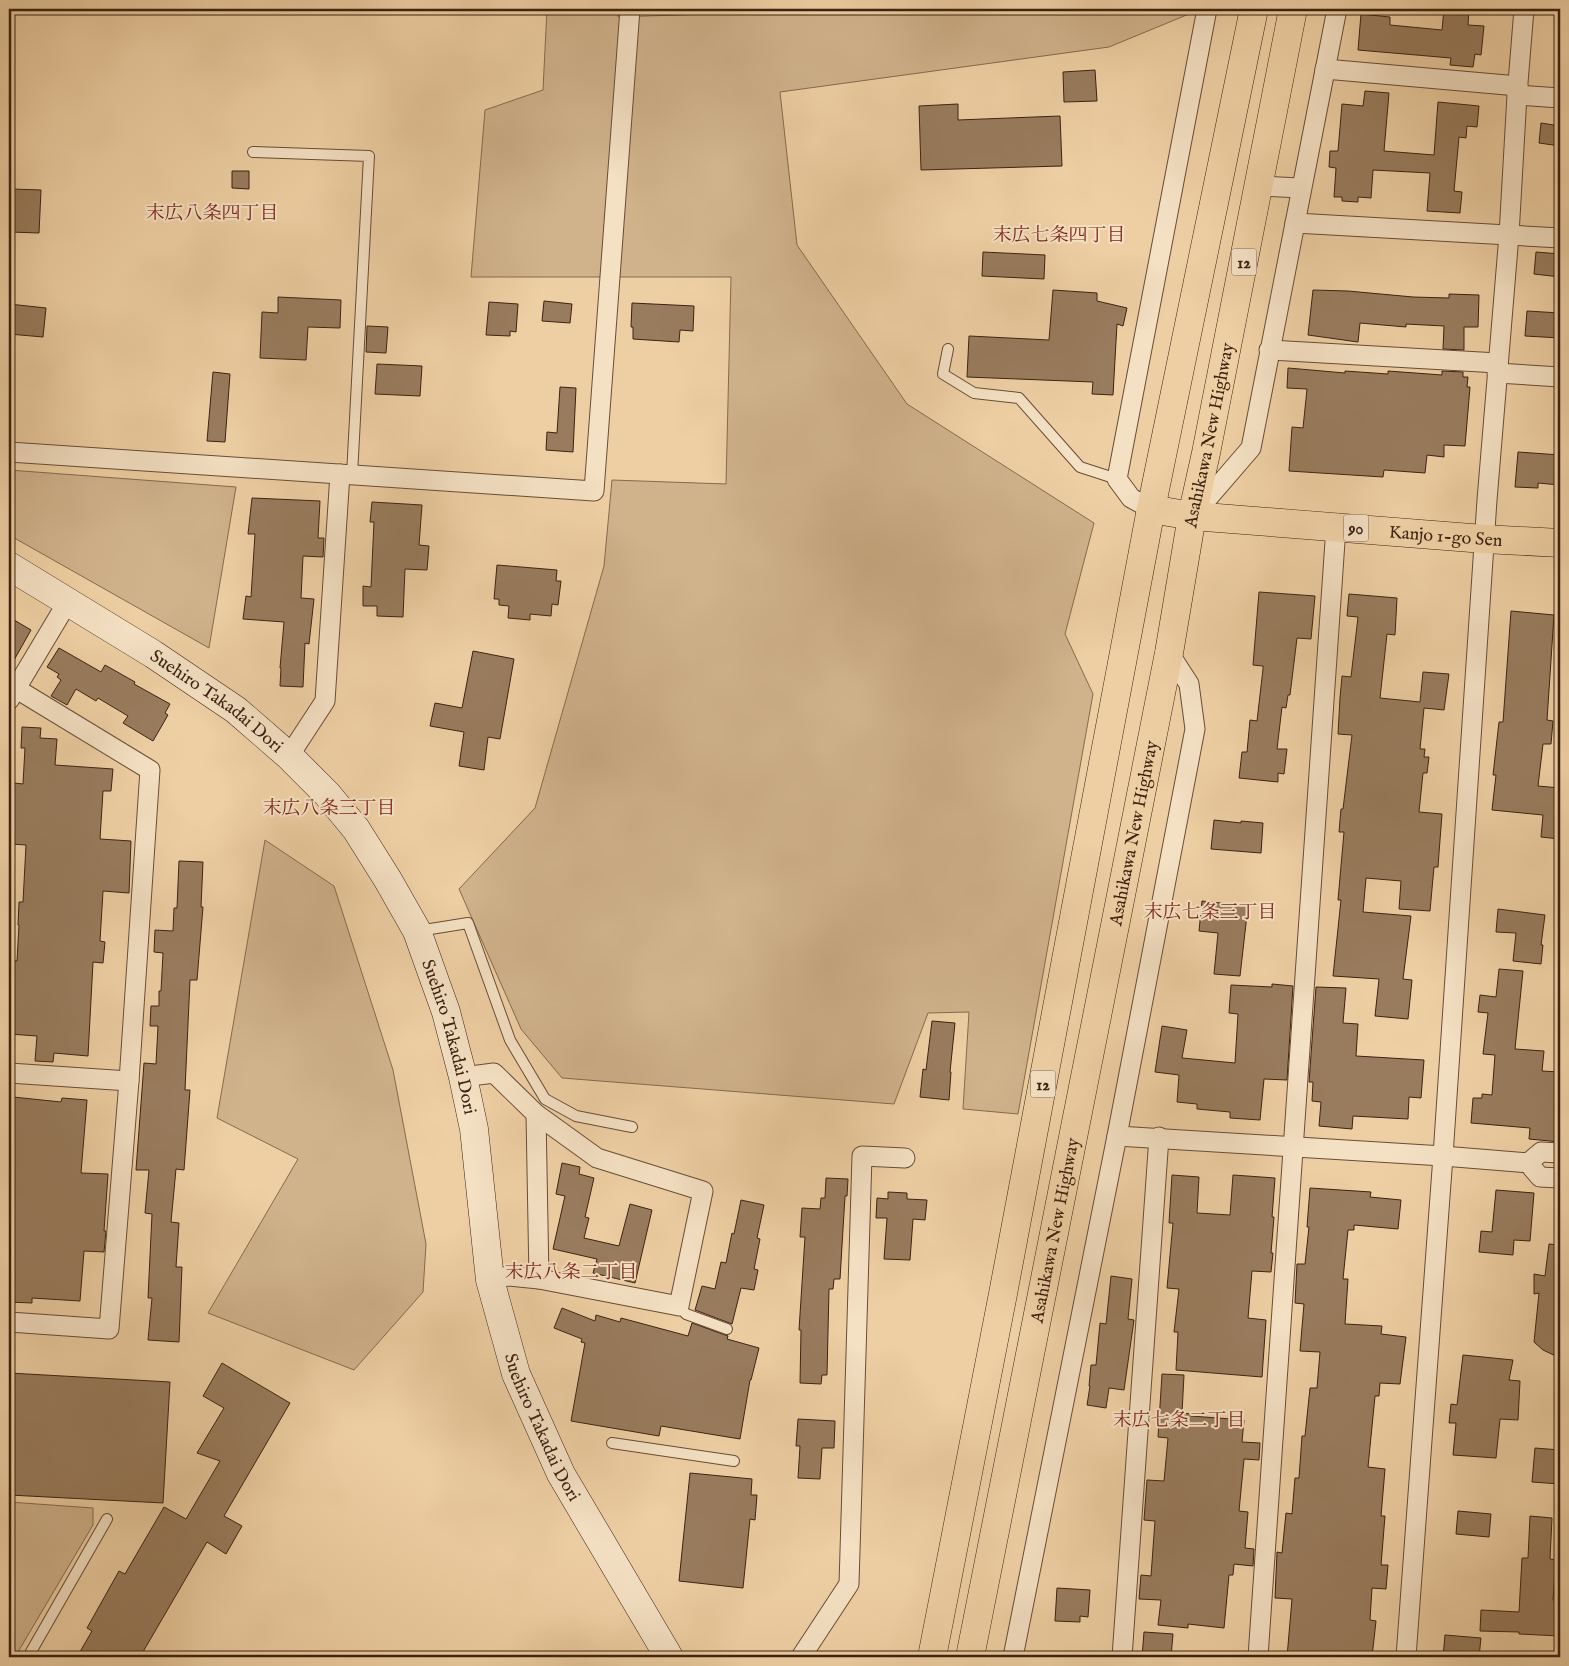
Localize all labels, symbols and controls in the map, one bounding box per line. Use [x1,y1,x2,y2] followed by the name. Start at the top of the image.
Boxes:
[145,202,279,226] district label: 末広八条四丁目
[992,224,1126,248] district label: 末広七条四丁目
[1232,248,1256,276] road number: 12
[1180,341,1240,531] street label: Asahikawa New Highway
[1344,514,1368,542] road number: 90
[1388,522,1503,553] street label: Kanjo 1-go Sen
[145,645,287,759] street label: Suehiro Takadai Dori
[1105,739,1164,929] street label: Asahikawa New Highway
[262,797,396,821] district label: 末広八条三丁目
[1143,901,1277,925] district label: 末広七条三丁目
[415,957,481,1117] street label: Suehiro Takadai Dori
[1030,1070,1056,1098] road number: 12
[1026,1136,1086,1326] street label: Asahikawa New Highway
[504,1261,638,1285] district label: 末広八条二丁目
[498,1351,585,1506] street label: Suehiro Takadai Dori
[1112,1409,1246,1433] district label: 末広七条二丁目

